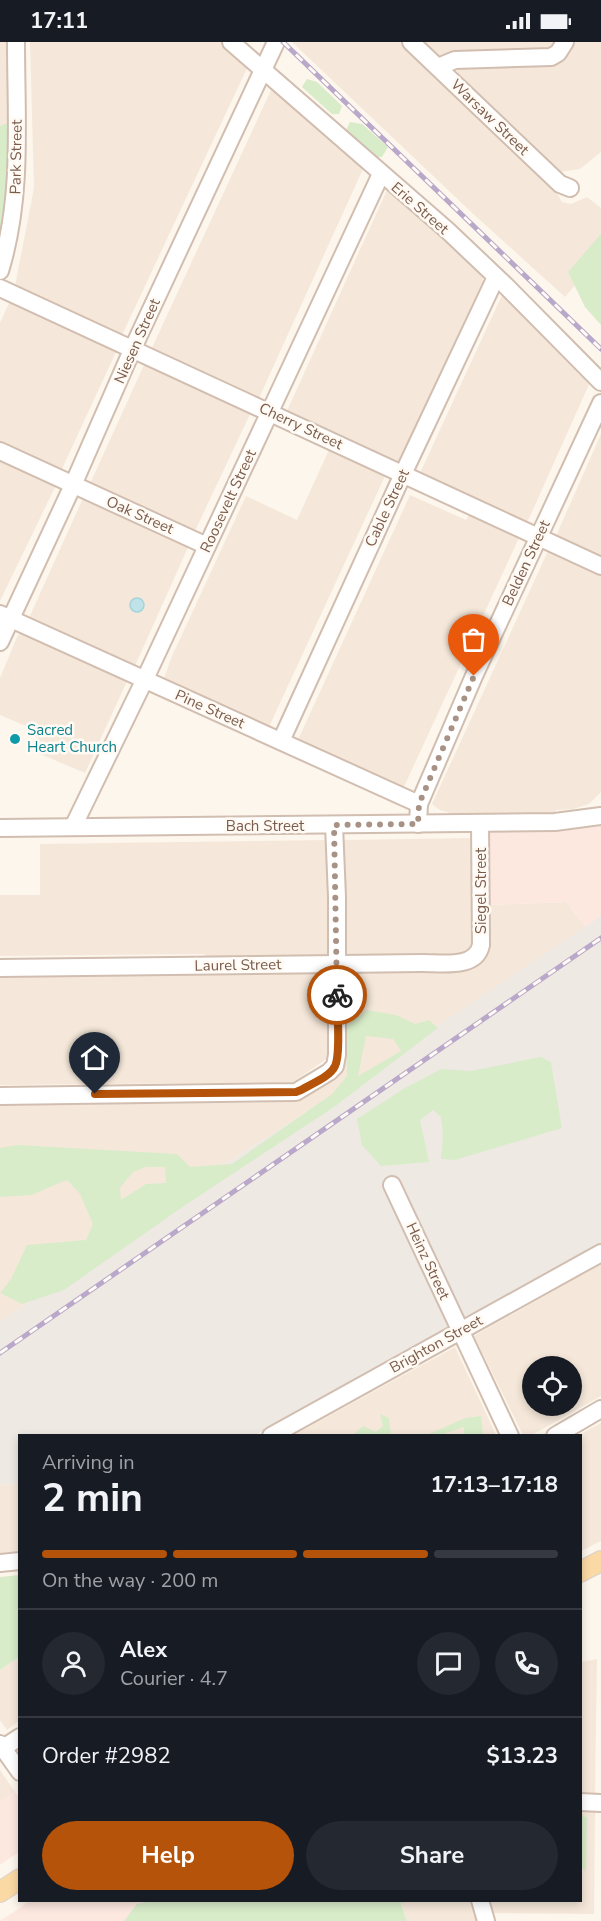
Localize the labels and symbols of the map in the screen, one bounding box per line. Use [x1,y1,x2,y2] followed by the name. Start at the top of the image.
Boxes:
[447,75,534,160] street label: Warsaw Street
[5,119,27,195] street label: Park Street
[387,177,454,239] street label: Erie Street
[109,295,165,387] street label: Niesen Street
[256,398,347,454] street label: Cherry Street
[195,446,261,556] street label: Roosevelt Street
[360,465,414,550] street label: Cable Street
[103,491,178,539] street label: Oak Street
[497,516,555,609] street label: Belden Street
[448,614,499,676] pin
[172,685,249,734] street label: Pine Street
[27,720,117,757] place label: Sacred Heart Church
[8,732,22,746] marker: Sacred Heart Church
[226,816,305,836] street label: Bach Street
[471,847,491,934] street label: Siegel Street
[194,954,282,976] street label: Laurel Street
[307,965,367,1025] courier
[69,1032,120,1094] pin
[401,1219,455,1304] street label: Heinz Street
[386,1310,487,1378] street label: Brighton Street

